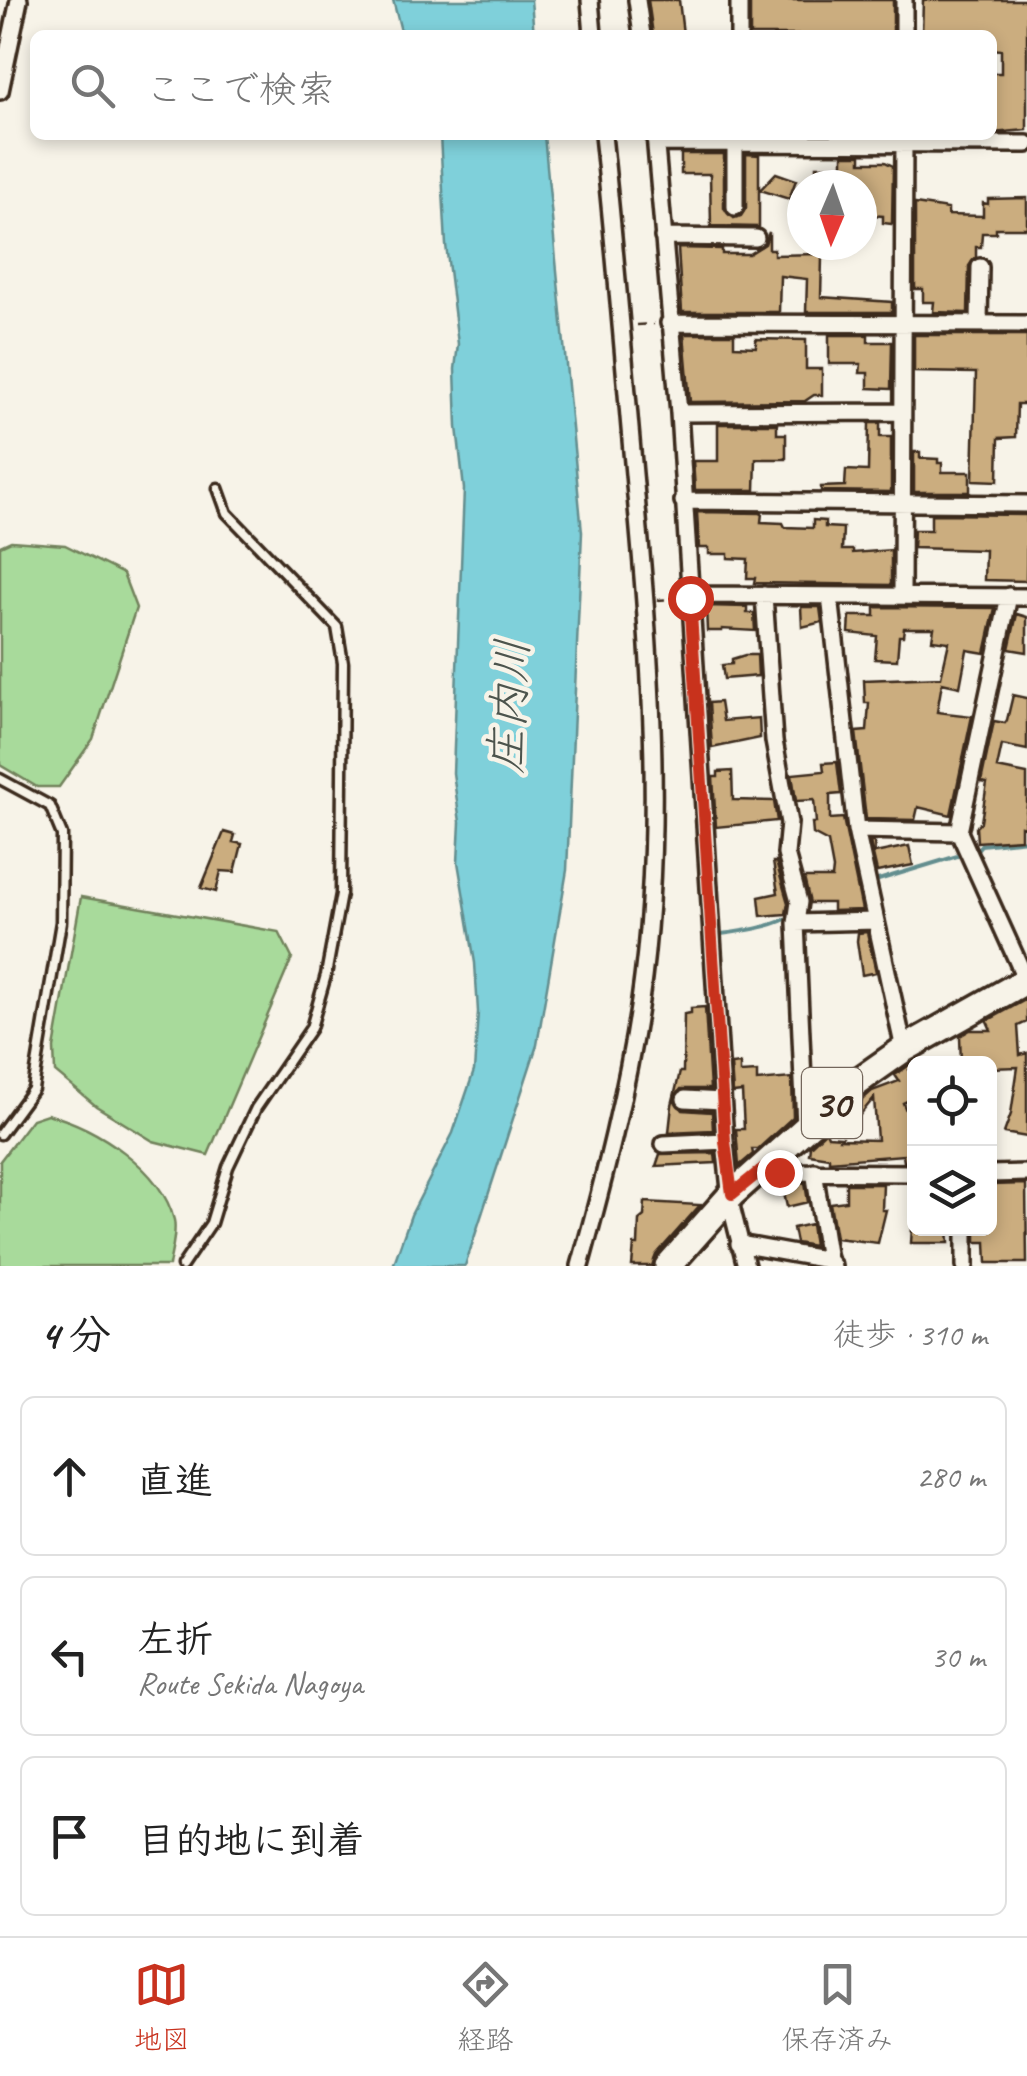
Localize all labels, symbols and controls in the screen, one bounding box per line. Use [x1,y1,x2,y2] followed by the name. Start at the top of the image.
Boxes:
[30,30,997,140] search box
[65,58,120,113] icon: search
[145,66,335,113] text: ここで検索
[787,170,877,260] north arrow
[668,576,714,622] route start
[478,637,541,775] water label: 庄内川
[907,1056,997,1236] map controls
[907,1056,997,1146] button: locate
[802,1068,862,1138] road number: 30
[907,1146,997,1236] button: layers
[757,1150,803,1196] route end
[40,1309,111,1362] text: 4 分
[833,1314,987,1355] text: 徒歩 · 310 m
[42,1449,97,1504] icon: ahead
[916,1456,985,1497] text: 280 m
[137,1457,213,1504] text: 直進
[137,1616,213,1663] text: 左折
[42,1629,97,1684] icon: left
[931,1636,985,1677] text: 30 m
[137,1663,363,1704] text: Route Sekida Nagoya
[42,1809,97,1864] icon: arrive
[137,1817,365,1864] text: 目的地に到着
[134,1957,190,2057] tab: 地図
[457,1957,513,2057] tab: 経路
[781,1957,893,2057] tab: 保存済み

